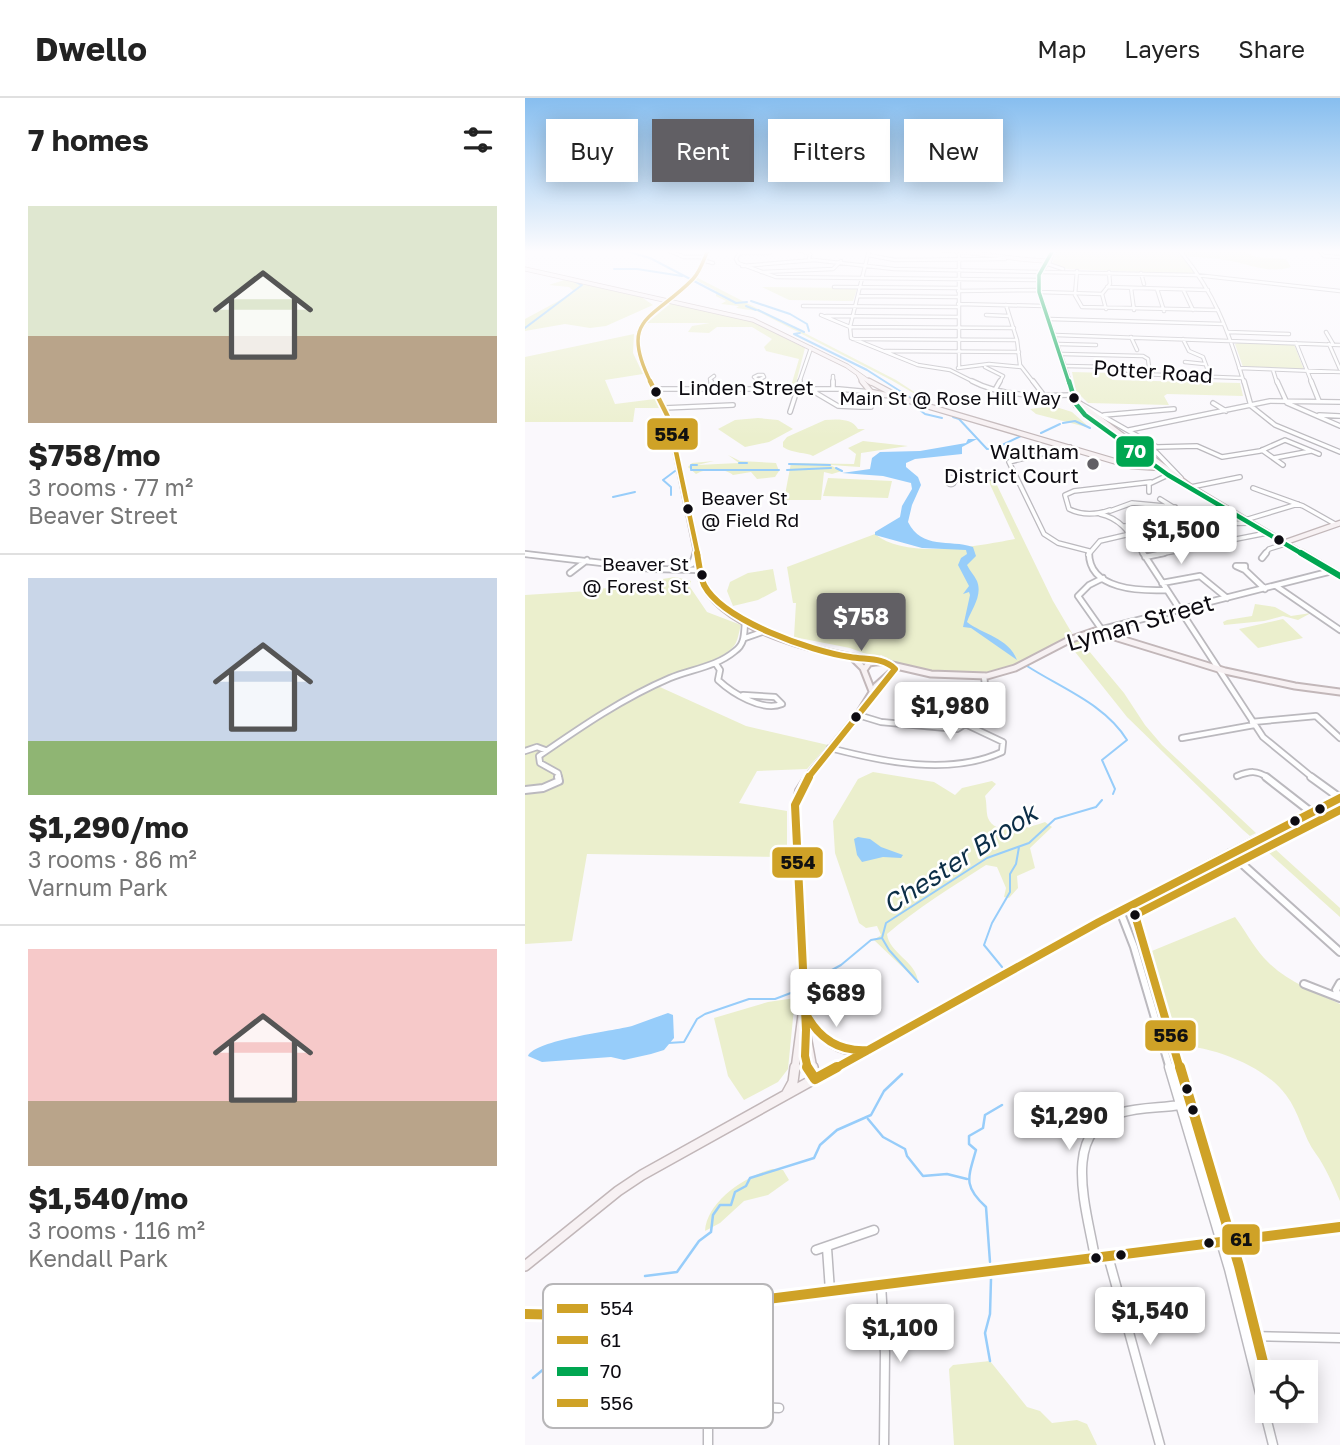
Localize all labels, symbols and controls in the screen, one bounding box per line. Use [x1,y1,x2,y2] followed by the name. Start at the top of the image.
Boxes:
[35,29,147,68] text: Dwello
[1037,34,1086,63] text: Map
[1124,34,1200,63] text: Layers
[1238,34,1305,63] text: Share
[546,119,638,182] chip: Buy
[652,119,754,182] chip: Rent
[768,119,890,182] chip: Filters
[904,119,1003,182] chip: New
[459,121,497,159] icon: filters
[28,122,149,158] text: 7 homes
[200,252,326,378] icon: home
[1092,354,1214,388] street label: Potter Road
[678,374,814,400] street label: Linden Street
[649,385,663,399] unlabelled marker
[839,386,1061,409] place label: Main St @ Rose Hill Way
[1067,391,1081,405] marker: Main St @ Rose Hill Way
[646,417,699,451] line badge: 554
[654,422,690,445] text: 554
[1115,435,1155,468] line badge: 70
[28,437,161,473] text: $758/mo
[944,438,1079,488] place label: Waltham District Court
[1124,439,1146,462] text: 70
[1085,456,1101,472] marker: Waltham District Court
[28,473,193,501] text: 3 rooms · 77 m²
[701,486,799,531] place label: Beaver St @ Field Rd
[28,501,178,529] text: Beaver Street
[681,502,695,516] marker: Beaver St @ Field Rd
[1124,506,1238,566] pin: $1,500
[1142,515,1220,543] text: $1,500
[1272,533,1286,547] unlabelled marker
[582,552,689,597] place label: Beaver St @ Forest St
[695,568,709,582] marker: Beaver St @ Forest St
[1063,587,1217,656] street label: Lyman Street
[820,594,902,653] pin: $758
[833,602,889,630] text: $758
[200,624,326,750] icon: home
[893,682,1007,742] pin: $1,980
[911,691,989,719] text: $1,980
[849,710,863,724] unlabelled marker
[877,796,1045,920] water label: Chester Brook
[1313,802,1327,816] unlabelled marker
[28,809,189,845] text: $1,290/mo
[1288,814,1302,828] unlabelled marker
[28,845,197,873] text: 3 rooms · 86 m²
[771,846,824,879] line badge: 554
[780,850,816,873] text: 554
[28,873,168,901] text: Varnum Park
[1128,908,1142,922] unlabelled marker
[795,970,877,1029] pin: $689
[806,978,866,1006] text: $689
[200,995,326,1121] icon: home
[1144,1019,1197,1052] line badge: 556
[1153,1023,1189,1046] text: 556
[1180,1082,1194,1096] unlabelled marker
[1012,1093,1126,1152] pin: $1,290
[1030,1101,1108,1129] text: $1,290
[1186,1103,1200,1117] unlabelled marker
[28,1180,188,1216] text: $1,540/mo
[28,1216,205,1244] text: 3 rooms · 116 m²
[1221,1223,1261,1256] line badge: 61
[1230,1227,1252,1250] text: 61
[1202,1236,1216,1250] unlabelled marker
[28,1244,168,1272] text: Kendall Park
[1114,1248,1128,1262] unlabelled marker
[1089,1251,1103,1265] unlabelled marker
[543,1284,773,1428] legend
[1093,1288,1207,1347] pin: $1,540
[600,1296,634,1319] text: 554
[1111,1296,1189,1324] text: $1,540
[843,1304,957,1364] pin: $1,100
[862,1313,938,1341] text: $1,100
[600,1328,621,1351] text: 61
[600,1359,622,1382] text: 70
[1255,1360,1318,1423] map controls
[1255,1360,1318,1423] button: locate
[600,1391,634,1414] text: 556

